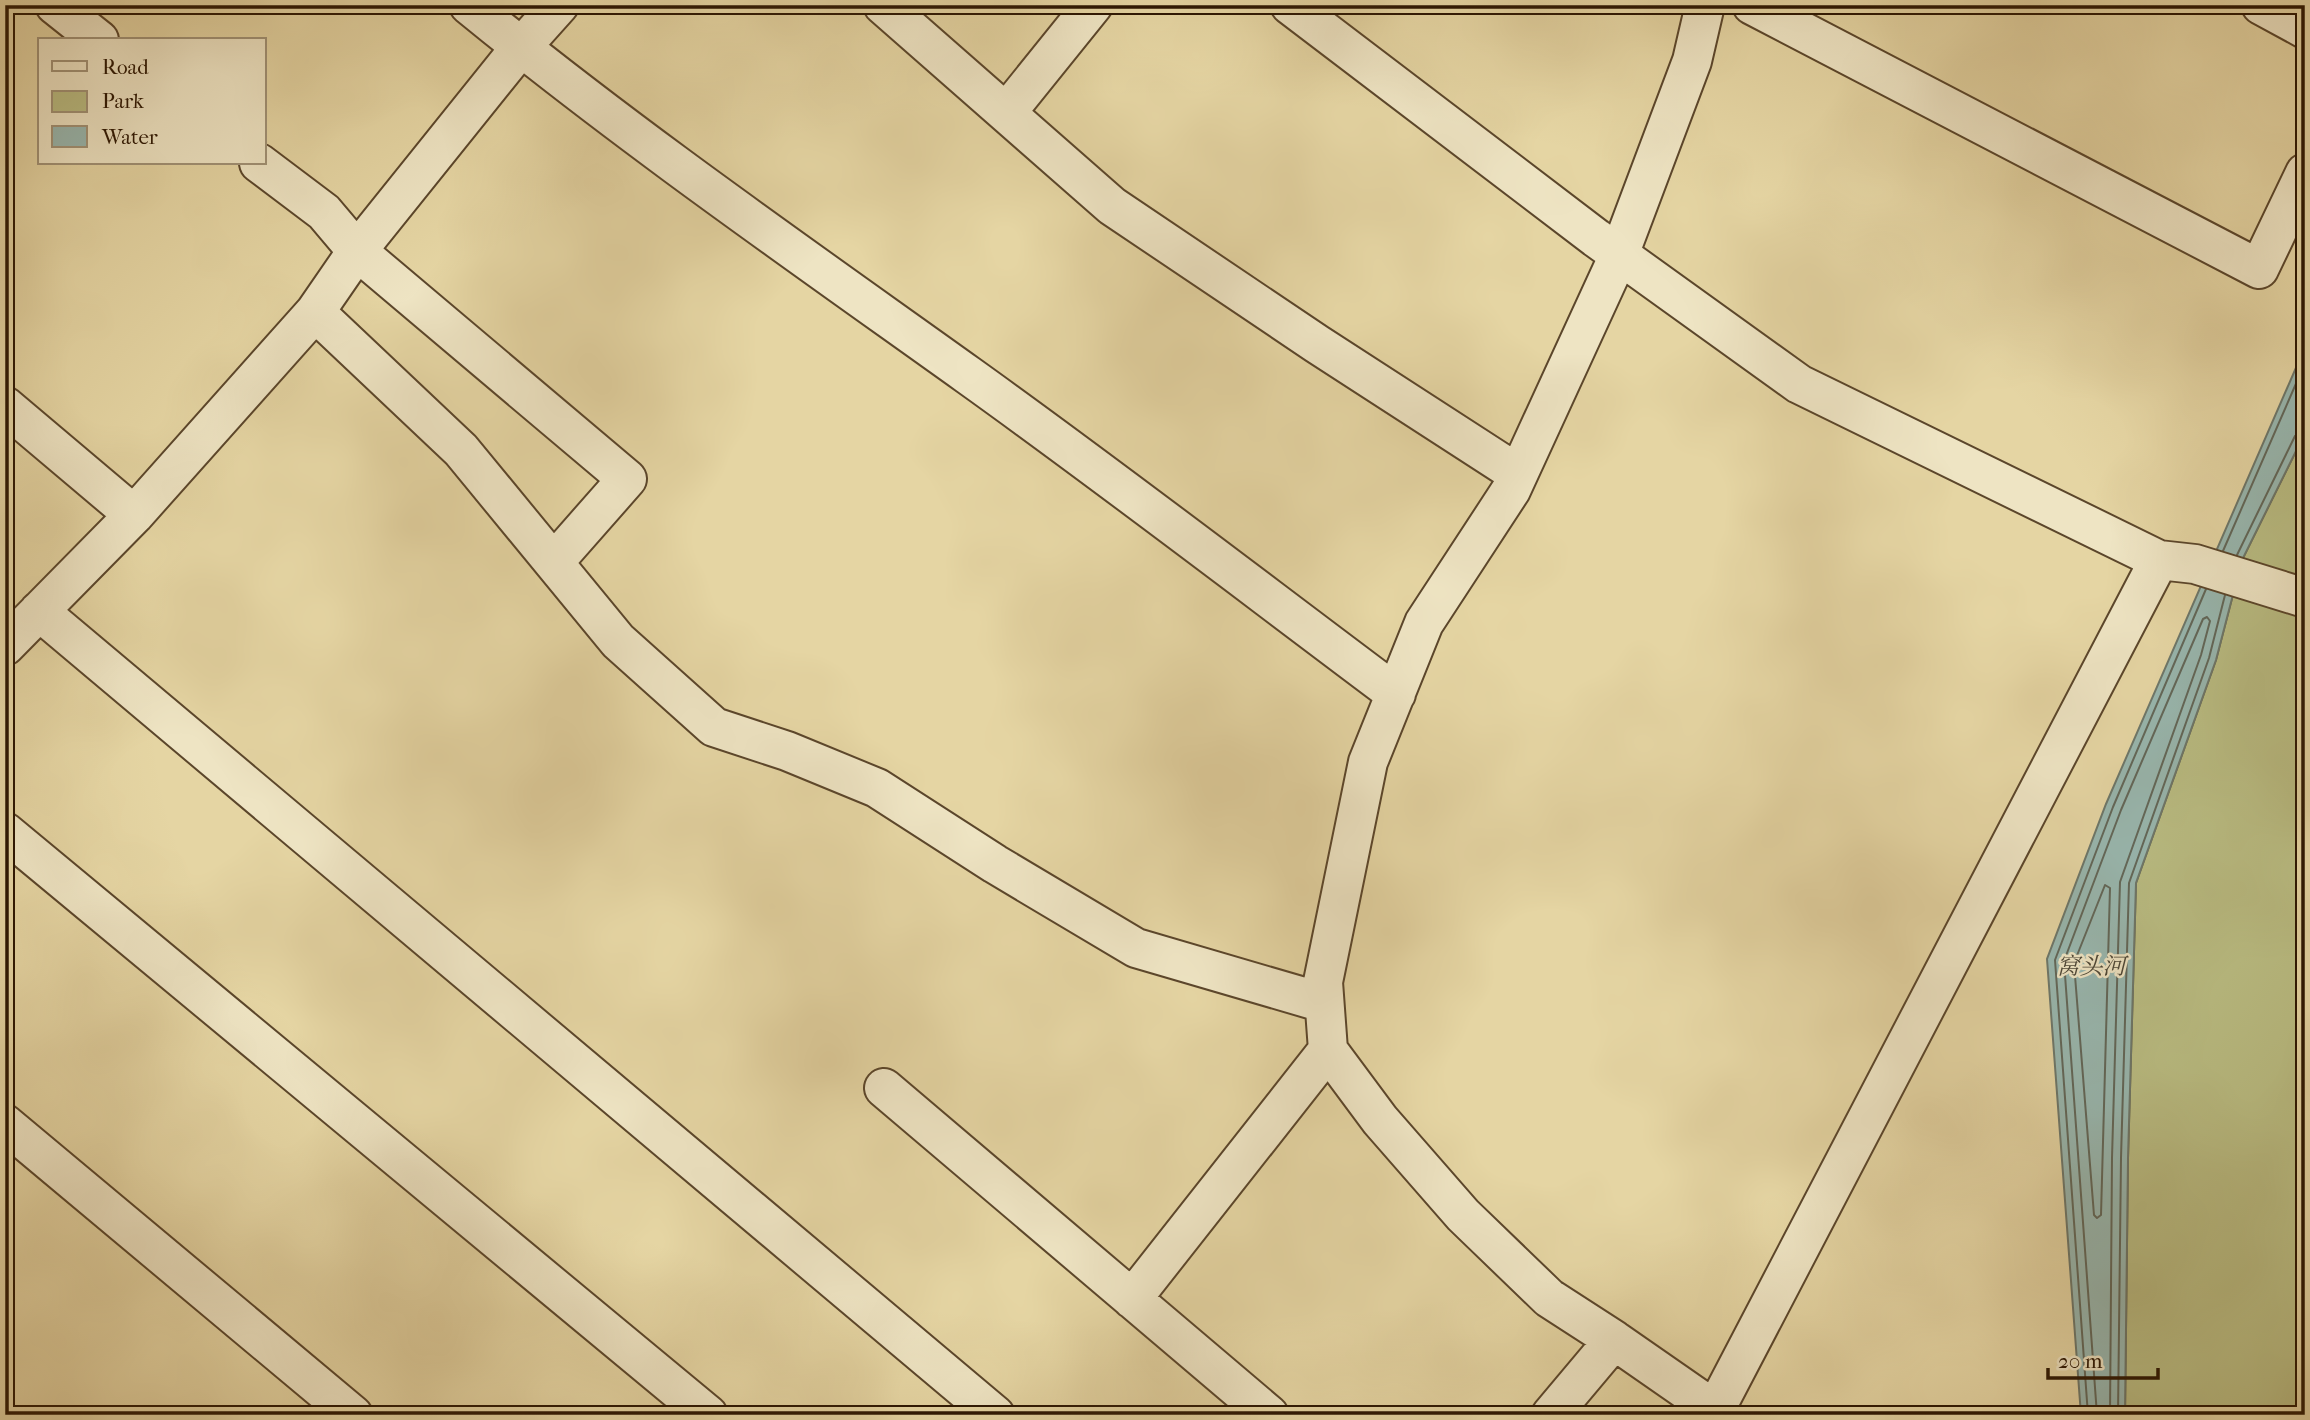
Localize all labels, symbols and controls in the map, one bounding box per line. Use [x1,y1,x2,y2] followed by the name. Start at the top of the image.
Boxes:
[38,38,266,164] legend
[102,55,149,79] text: Road
[102,89,144,113] text: Park
[101,125,158,149] text: Water
[2057,953,2130,980] water label: 窝头河
[2048,1336,2158,1380] scale bar
[2058,1349,2103,1373] text: 20 m

